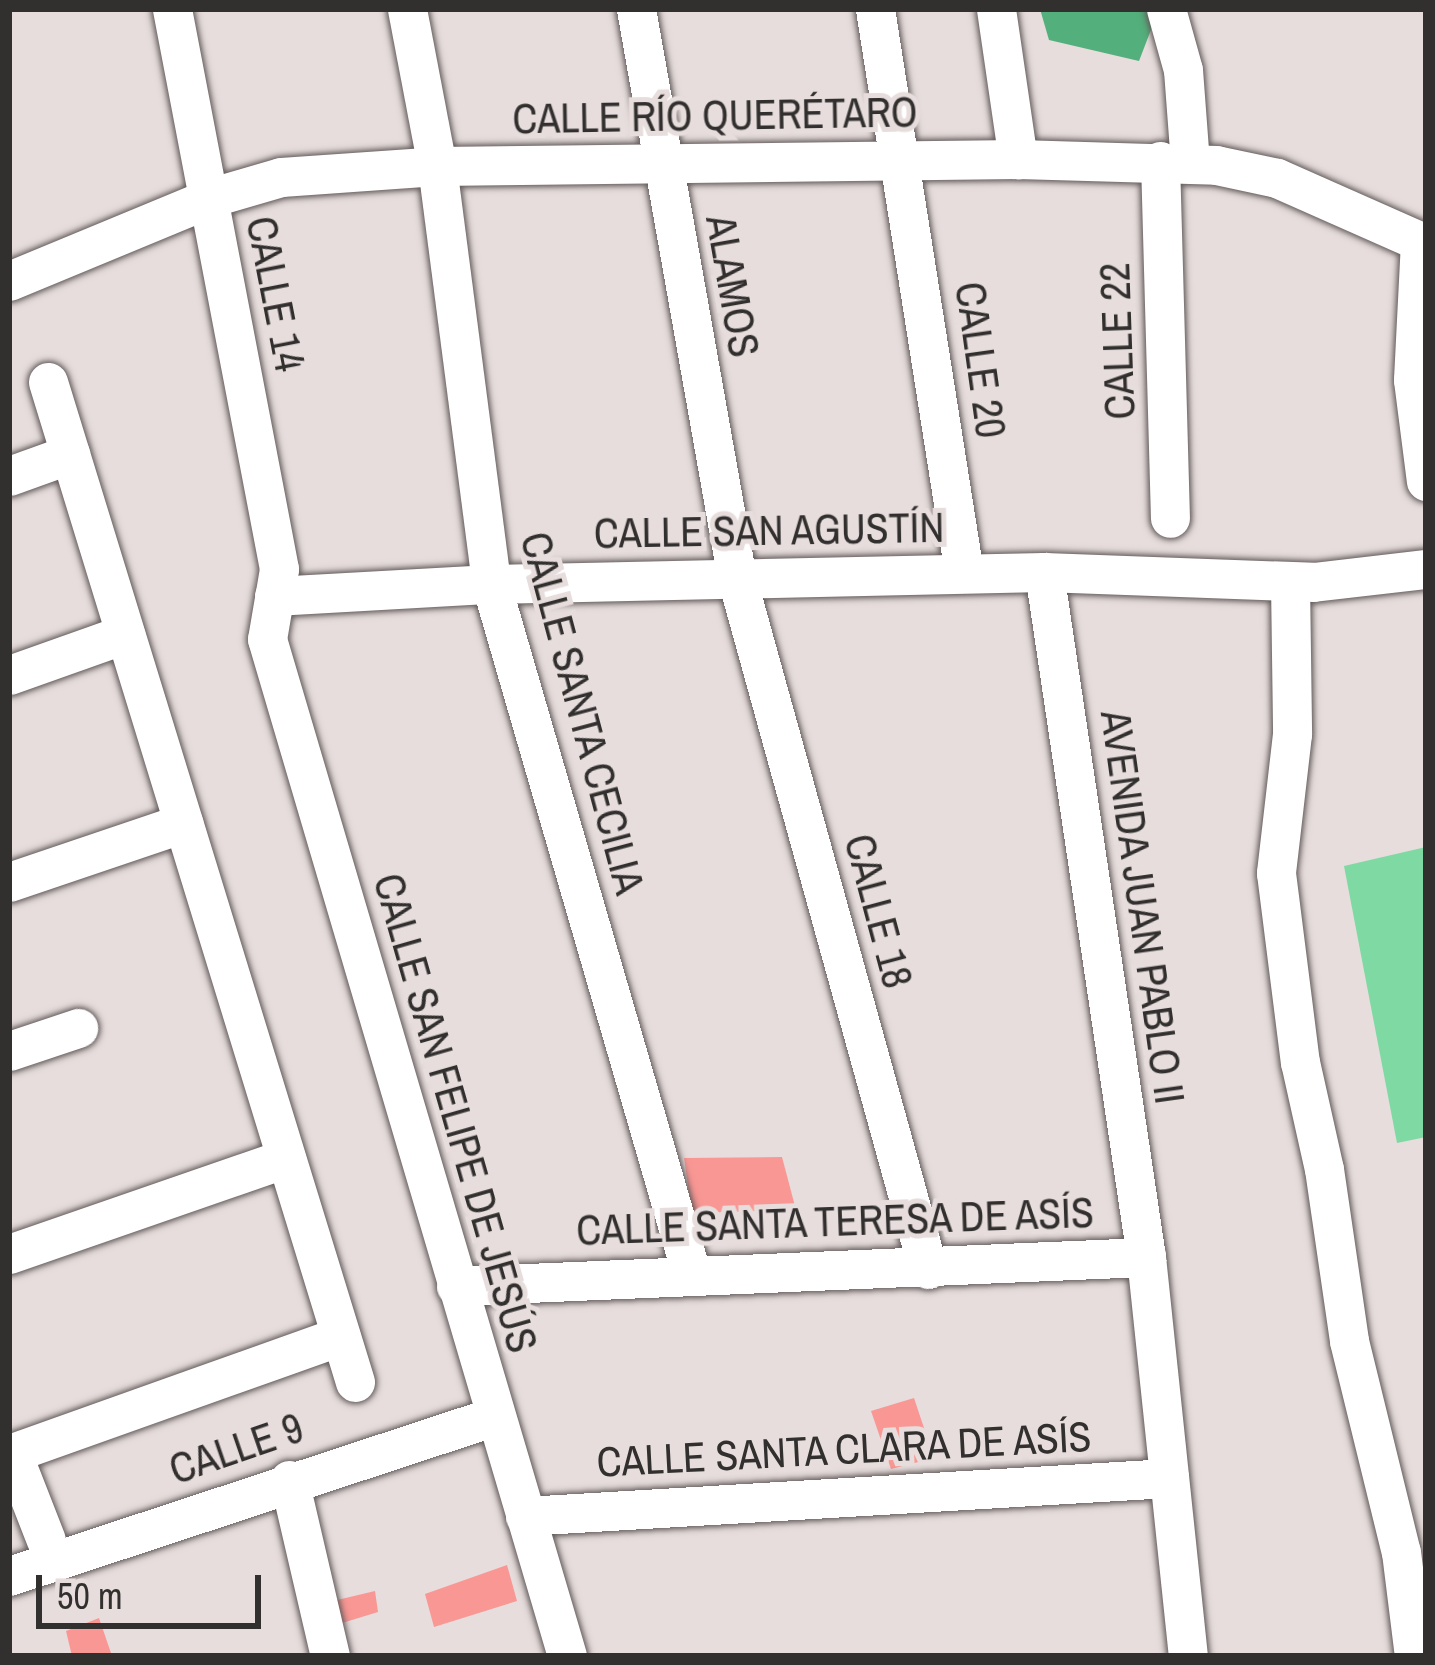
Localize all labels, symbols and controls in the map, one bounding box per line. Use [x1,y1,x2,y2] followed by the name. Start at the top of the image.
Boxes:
[512,86,918,144] street label: CALLE RÍO QUERÉTARO
[696,211,770,361] street label: ALAMOS
[236,212,316,376] street label: CALLE 14
[1089,262,1145,420] street label: CALLE 22
[945,279,1017,441] street label: CALLE 20
[593,502,945,558] street label: CALLE SAN AGUSTÍN
[510,526,656,900] street label: CALLE SANTA CECILIA
[1090,706,1196,1108] street label: AVENIDA JUAN PABLO II
[834,829,924,993] street label: CALLE 18
[363,868,549,1358] street label: CALLE SAN FELIPE DE JESÚS
[572,1187,1098,1255] street label: CALLE SANTA TERESA DE ASÍS
[163,1402,309,1494] street label: CALLE 9
[593,1411,1095,1487] street label: CALLE SANTA CLARA DE ASÍS
[42,1551,267,1625] scale bar
[57,1572,123,1620] text: 50 m

